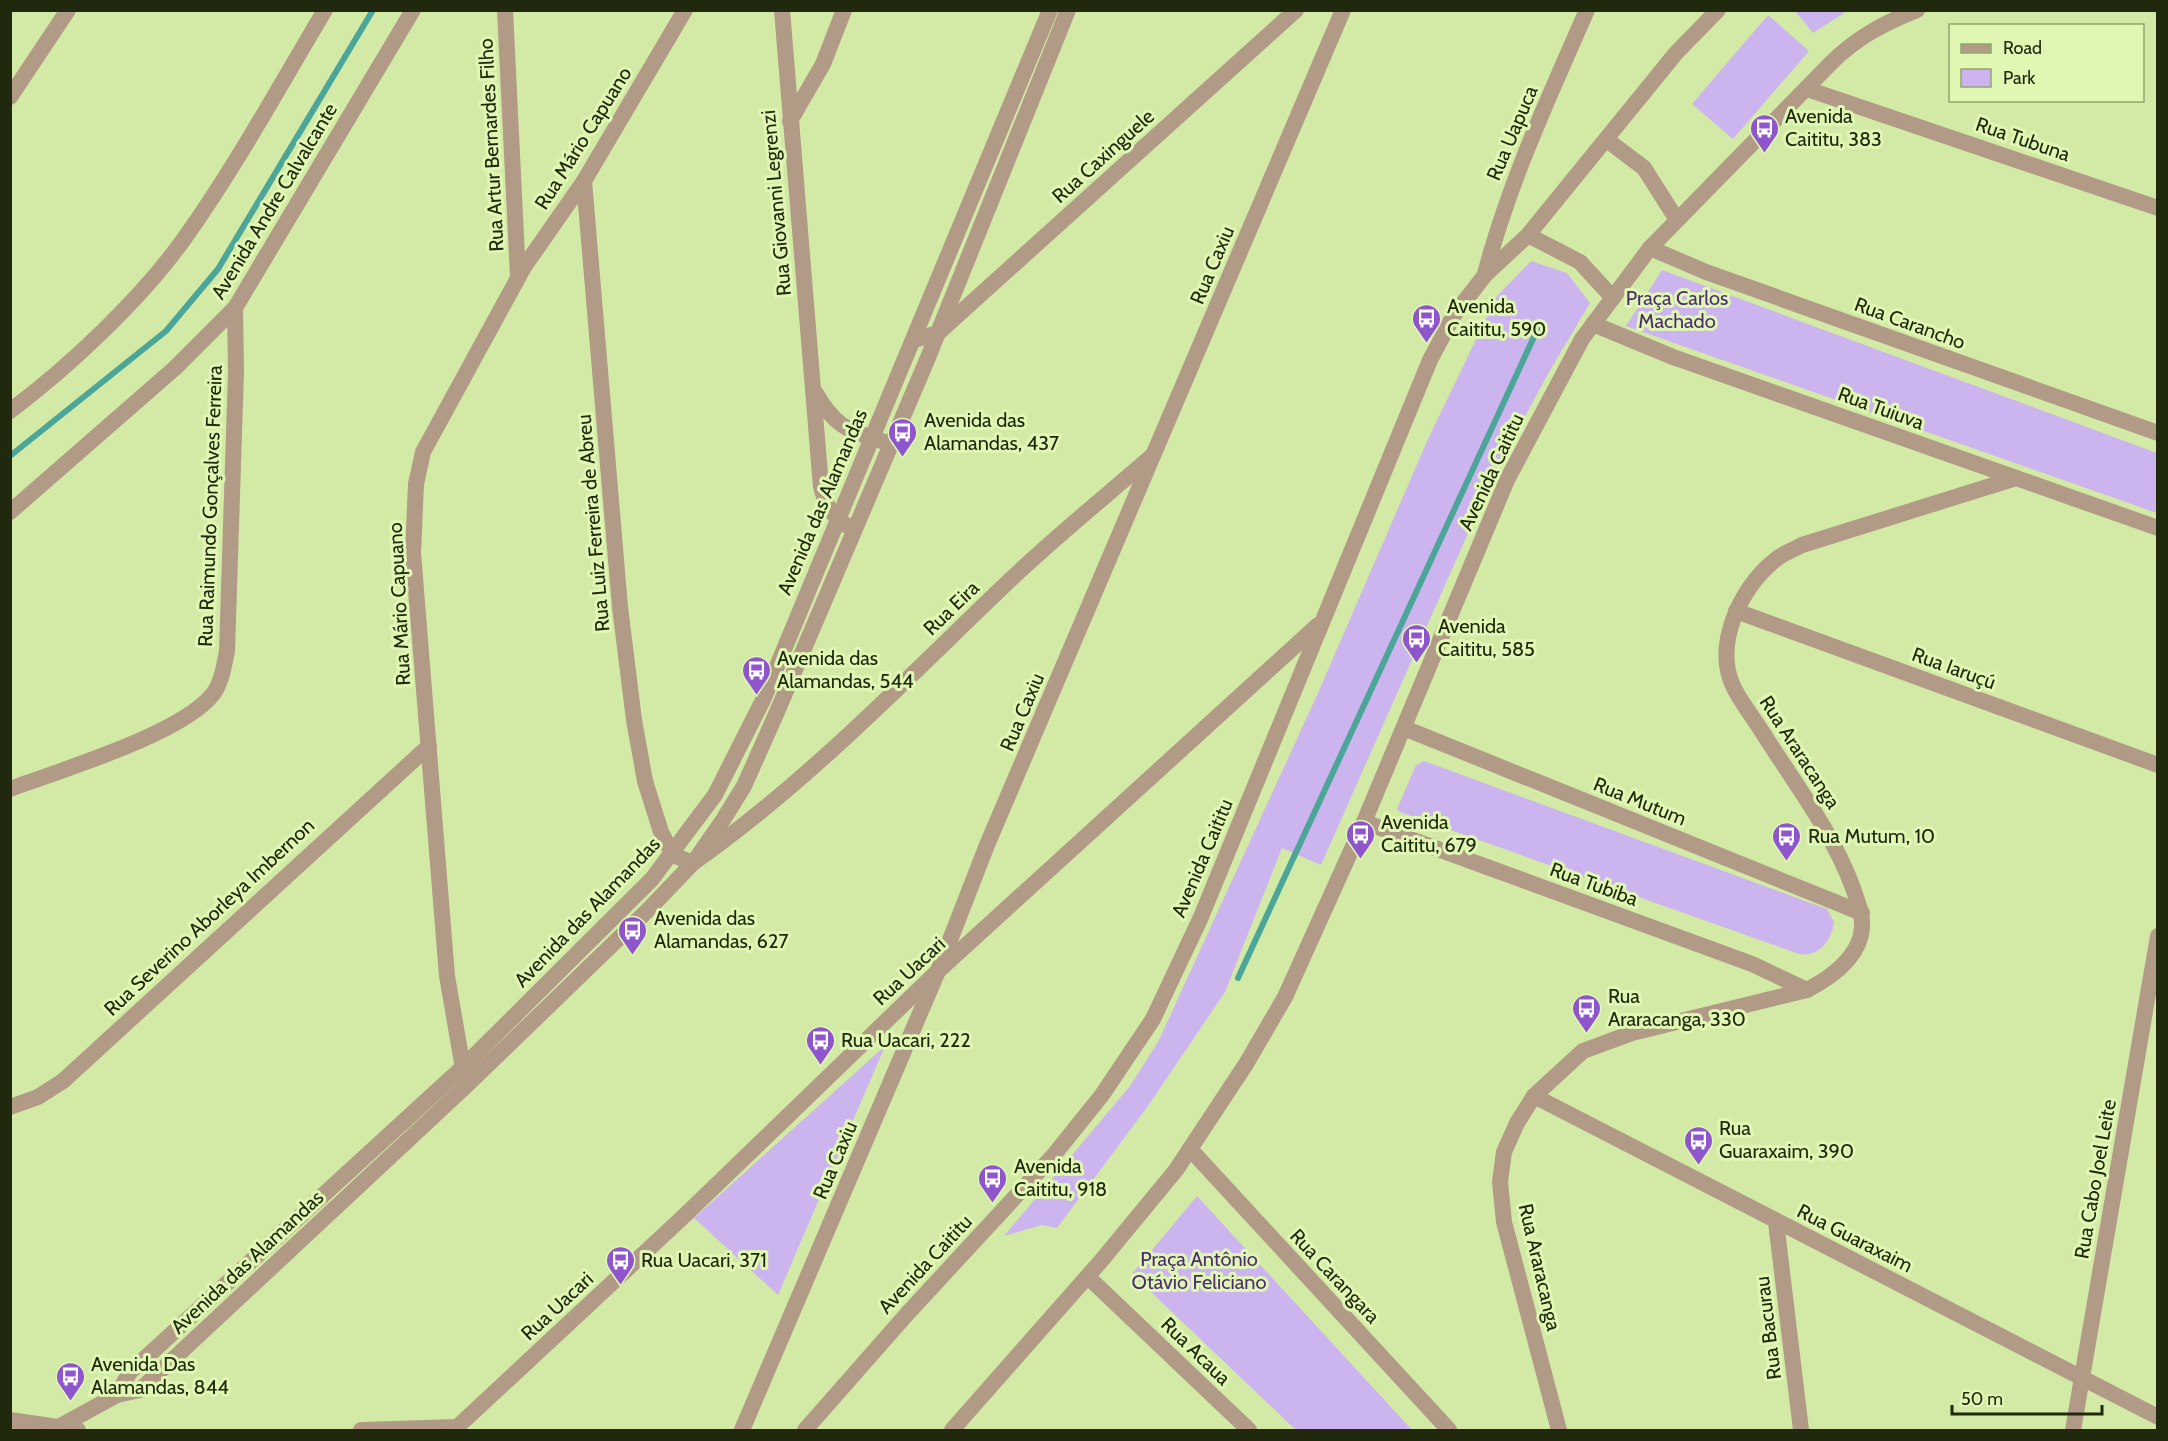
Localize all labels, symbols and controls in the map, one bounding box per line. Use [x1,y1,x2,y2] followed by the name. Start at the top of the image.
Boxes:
[1949,24,2144,102] legend
[2003,37,2042,59] text: Road
[473,38,509,252] street label: Rua Artur Bernardes Filho
[530,62,636,214] street label: Rua Mário Capuano
[2003,67,2036,89] text: Park
[1481,82,1543,184] street label: Rua Uapuca
[206,99,342,303] street label: Avenida Andre Calvalcante
[1047,104,1159,208] street label: Rua Caxinguele
[1785,104,1882,151] place label: Avenida Caititu, 383
[756,109,796,297] street label: Rua Giovanni Legrenzi
[1748,112,1780,154] bus stop icon: Avenida Caititu, 383
[1973,112,2074,166] street label: Rua Tubuna
[1185,222,1239,308] street label: Rua Caxiu
[1626,286,1728,333] park label: Praça Carlos Machado
[1851,292,1969,354] street label: Rua Carancho
[1447,294,1546,341] place label: Avenida Caititu, 590
[1410,302,1442,344] bus stop icon: Avenida Caititu, 590
[193,364,227,647] street label: Rua Raimundo Gonçalves Ferreira
[1835,381,1928,435] street label: Rua Tuiuva
[772,406,872,598] street label: Avenida das Alamandas
[924,408,1059,455] place label: Avenida das Alamandas, 437
[1453,410,1529,534] street label: Avenida Caititu
[572,413,614,633] street label: Rua Luiz Ferreira de Abreu
[887,416,919,458] bus stop icon: Avenida das Alamandas, 437
[383,522,415,686] street label: Rua Mário Capuano
[918,576,984,640] street label: Rua Eira
[1438,614,1535,661] place label: Avenida Caititu, 585
[1401,622,1433,664] bus stop icon: Avenida Caititu, 585
[1909,642,1999,694] street label: Rua Iaruçú
[777,646,914,693] place label: Avenida das Alamandas, 544
[740,654,772,696] bus stop icon: Avenida das Alamandas, 544
[995,669,1049,755] street label: Rua Caxiu
[1755,691,1846,813] street label: Rua Araracanga
[1590,772,1690,830] street label: Rua Mutum
[1166,795,1238,921] street label: Avenida Caititu
[1381,810,1477,857] place label: Avenida Caititu, 679
[99,813,319,1021] street label: Rua Severino Aborleya Imbernon
[1344,818,1376,860] bus stop icon: Avenida Caititu, 679
[1771,820,1803,862] bus stop icon: Rua Mutum, 10
[1808,824,1935,848] place label: Rua Mutum, 10
[509,832,665,992] street label: Avenida das Alamandas
[1547,857,1642,911] street label: Rua Tubiba
[654,906,789,953] place label: Avenida das Alamandas, 627
[617,914,649,956] bus stop icon: Avenida das Alamandas, 627
[868,932,950,1010] street label: Rua Uacari
[1608,984,1746,1031] place label: Rua Araracanga, 330
[1571,992,1603,1034] bus stop icon: Rua Araracanga, 330
[804,1024,836,1066] bus stop icon: Rua Uacari, 222
[841,1028,971,1052] place label: Rua Uacari, 222
[2069,1097,2121,1261] street label: Rua Cabo Joel Leite
[1719,1116,1854,1163] place label: Rua Guaraxaim, 390
[808,1117,862,1203] street label: Rua Caxiu
[1682,1124,1714,1166] bus stop icon: Rua Guaraxaim, 390
[1014,1154,1107,1201] place label: Avenida Caititu, 918
[977,1162,1009,1204] bus stop icon: Avenida Caititu, 918
[166,1185,328,1339] street label: Avenida das Alamandas
[1793,1199,1917,1277] street label: Rua Guaraxaim
[1514,1201,1566,1333] street label: Rua Araracanga
[873,1210,977,1318] street label: Avenida Caititu
[1285,1224,1385,1329] street label: Rua Carangara
[604,1244,636,1286] bus stop icon: Rua Uacari, 371
[1132,1247,1266,1294] park label: Praça Antônio Otávio Feliciano
[641,1248,767,1272] place label: Rua Uacari, 371
[516,1267,598,1345] street label: Rua Uacari
[1750,1275,1786,1381] street label: Rua Bacurau
[1156,1312,1236,1390] street label: Rua Acaua
[91,1352,229,1399] place label: Avenida Das Alamandas, 844
[54,1360,86,1402] bus stop icon: Avenida Das Alamandas, 844
[1952,1378,2102,1416] scale bar
[1961,1388,2003,1410] text: 50 m

